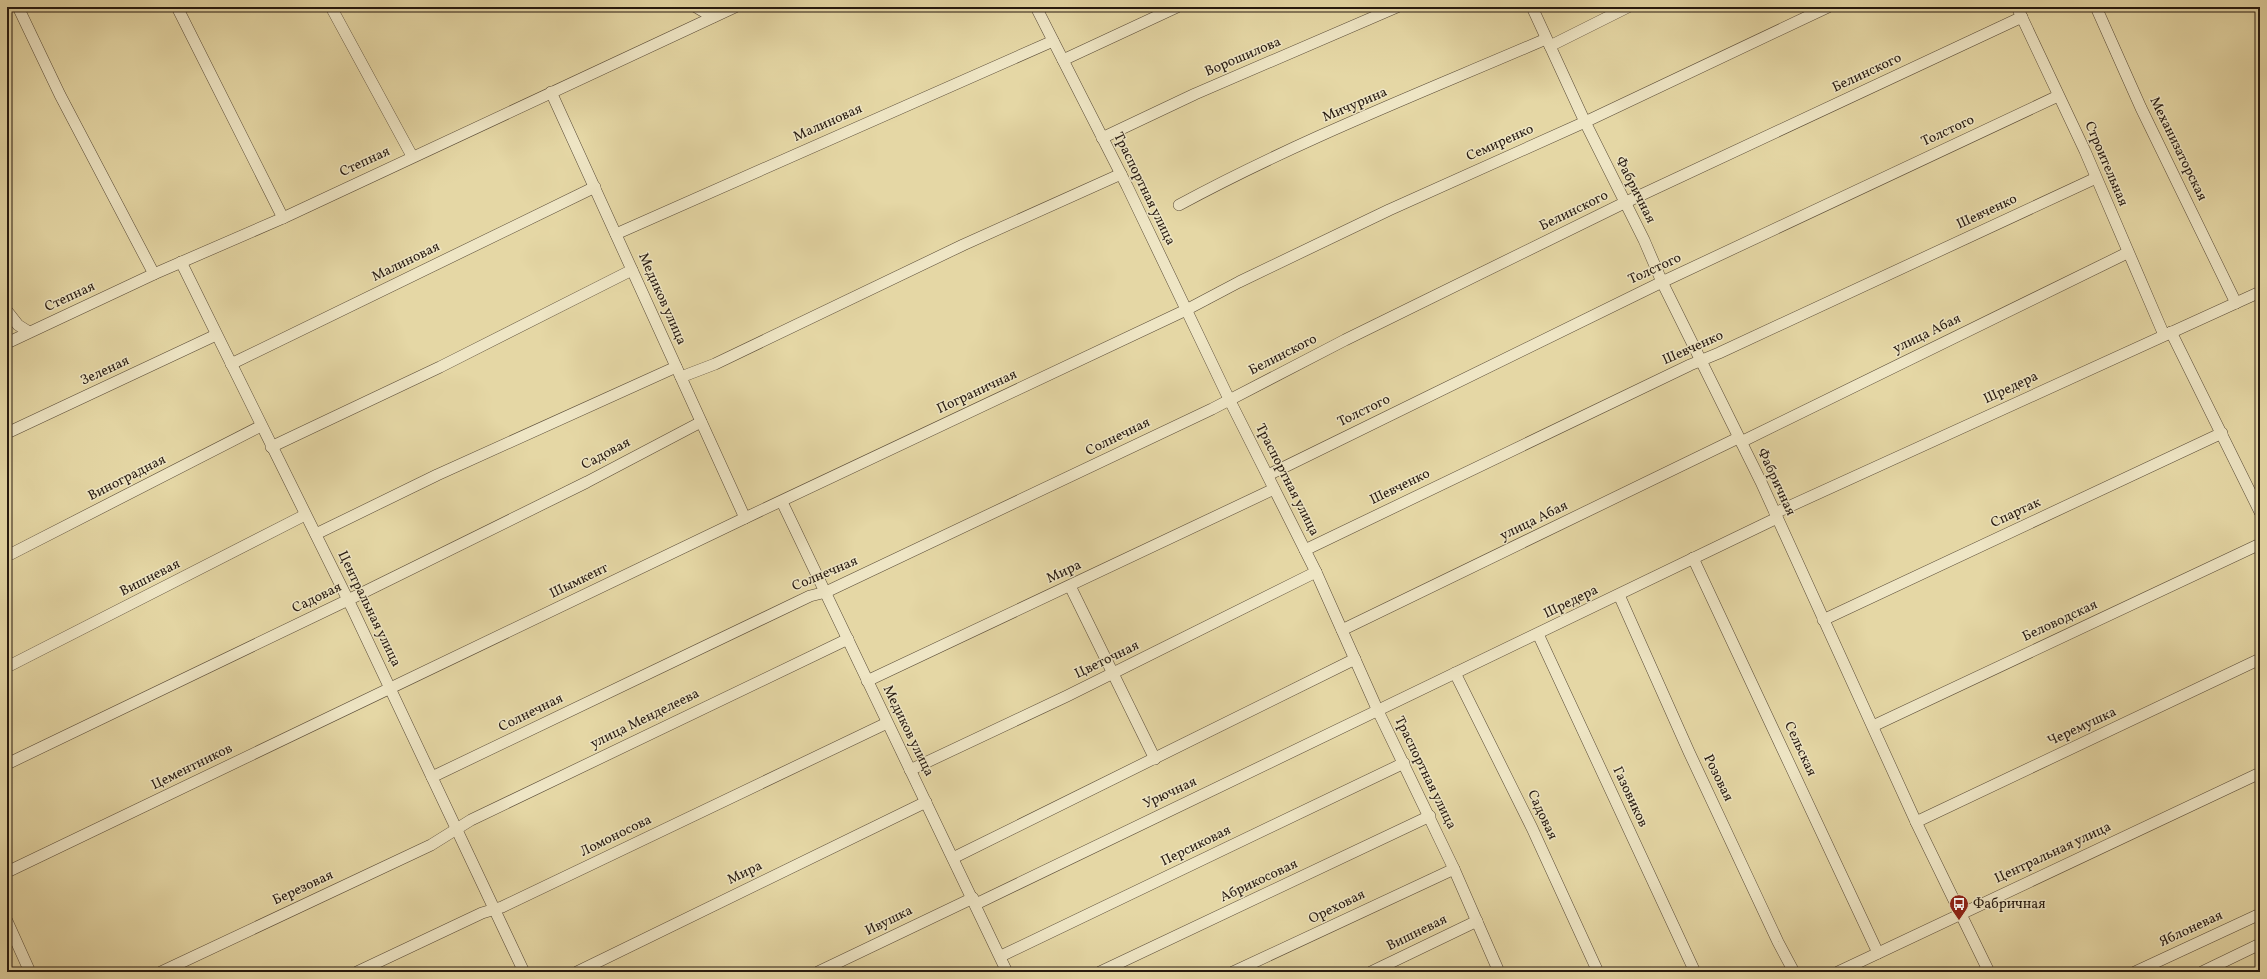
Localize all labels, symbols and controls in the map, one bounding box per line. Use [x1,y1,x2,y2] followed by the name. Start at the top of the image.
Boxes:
[1202,32,1284,82] street label: Ворошилова
[1829,49,1905,97] street label: Белинского
[1320,83,1390,127] street label: Мичурина
[2145,94,2211,204] street label: Механизаторская
[791,99,865,147] street label: Малиновая
[1918,110,1978,152] street label: Толстого
[2080,119,2132,209] street label: Строительная
[1463,120,1537,166] street label: Семиренко
[1108,129,1180,249] street label: Траспортная улица
[337,142,393,182] street label: Степная
[1610,153,1660,227] street label: Фабричная
[1536,186,1612,236] street label: Белинского
[1954,190,2020,234] street label: Шевченко
[369,237,443,287] street label: Малиновая
[1625,248,1685,290] street label: Толстого
[633,250,691,348] street label: Медиков улица
[42,277,98,317] street label: Степная
[1890,309,1964,359] street label: улица Абая
[1660,326,1726,370] street label: Шевченко
[1246,330,1320,380] street label: Белинского
[78,351,132,391] street label: Зеленая
[934,365,1020,419] street label: Пограничная
[1981,367,2041,409] street label: Шредера
[1334,390,1394,432] street label: Толстого
[1083,413,1153,461] street label: Солнечная
[1250,421,1324,539] street label: Траспортная улица
[578,433,634,475] street label: Садовая
[1752,445,1800,519] street label: Фабричная
[85,450,169,506] street label: Виноградная
[1367,464,1433,510] street label: Шевченко
[1988,493,2045,533] street label: Спартак
[1497,496,1571,546] street label: улица Абая
[333,548,405,670] street label: Центральная улица
[789,552,861,596] street label: Солнечная
[117,555,183,601] street label: Вишневая
[1043,556,1085,588] street label: Мира
[547,559,611,603] street label: Шымкент
[289,578,345,618] street label: Садовая
[1541,581,1601,623] street label: Шредера
[2019,595,2101,647] street label: Беловодская
[1072,636,1142,684] street label: Цветочная
[878,682,938,780] street label: Медиков улица
[587,684,703,754] street label: улица Менделеева
[496,689,566,737] street label: Солнечная
[2044,703,2120,751] street label: Черемушка
[1389,713,1461,833] street label: Траспортная улица
[1779,719,1821,779] street label: Сельская
[148,739,236,795] street label: Цементников
[1698,751,1738,805] street label: Розовая
[1608,764,1652,830] street label: Газовиков
[1140,772,1200,814] street label: Урючная
[1522,787,1562,843] street label: Садовая
[577,810,655,862] street label: Ломоносова
[1992,818,2114,888] street label: Центральная улица
[1158,821,1234,871] street label: Персиковая
[1217,855,1301,907] street label: Абрикосовая
[724,856,766,890] street label: Мира
[270,866,336,910] street label: Березовая
[1306,885,1368,929] street label: Ореховая
[1948,893,1970,921] bus stop icon: Фабричная
[1973,895,2046,914] place label: Фабричная
[862,901,916,941] street label: Ивушка
[2156,906,2226,952] street label: Яблоневая
[1383,910,1451,956] street label: Вишневая

